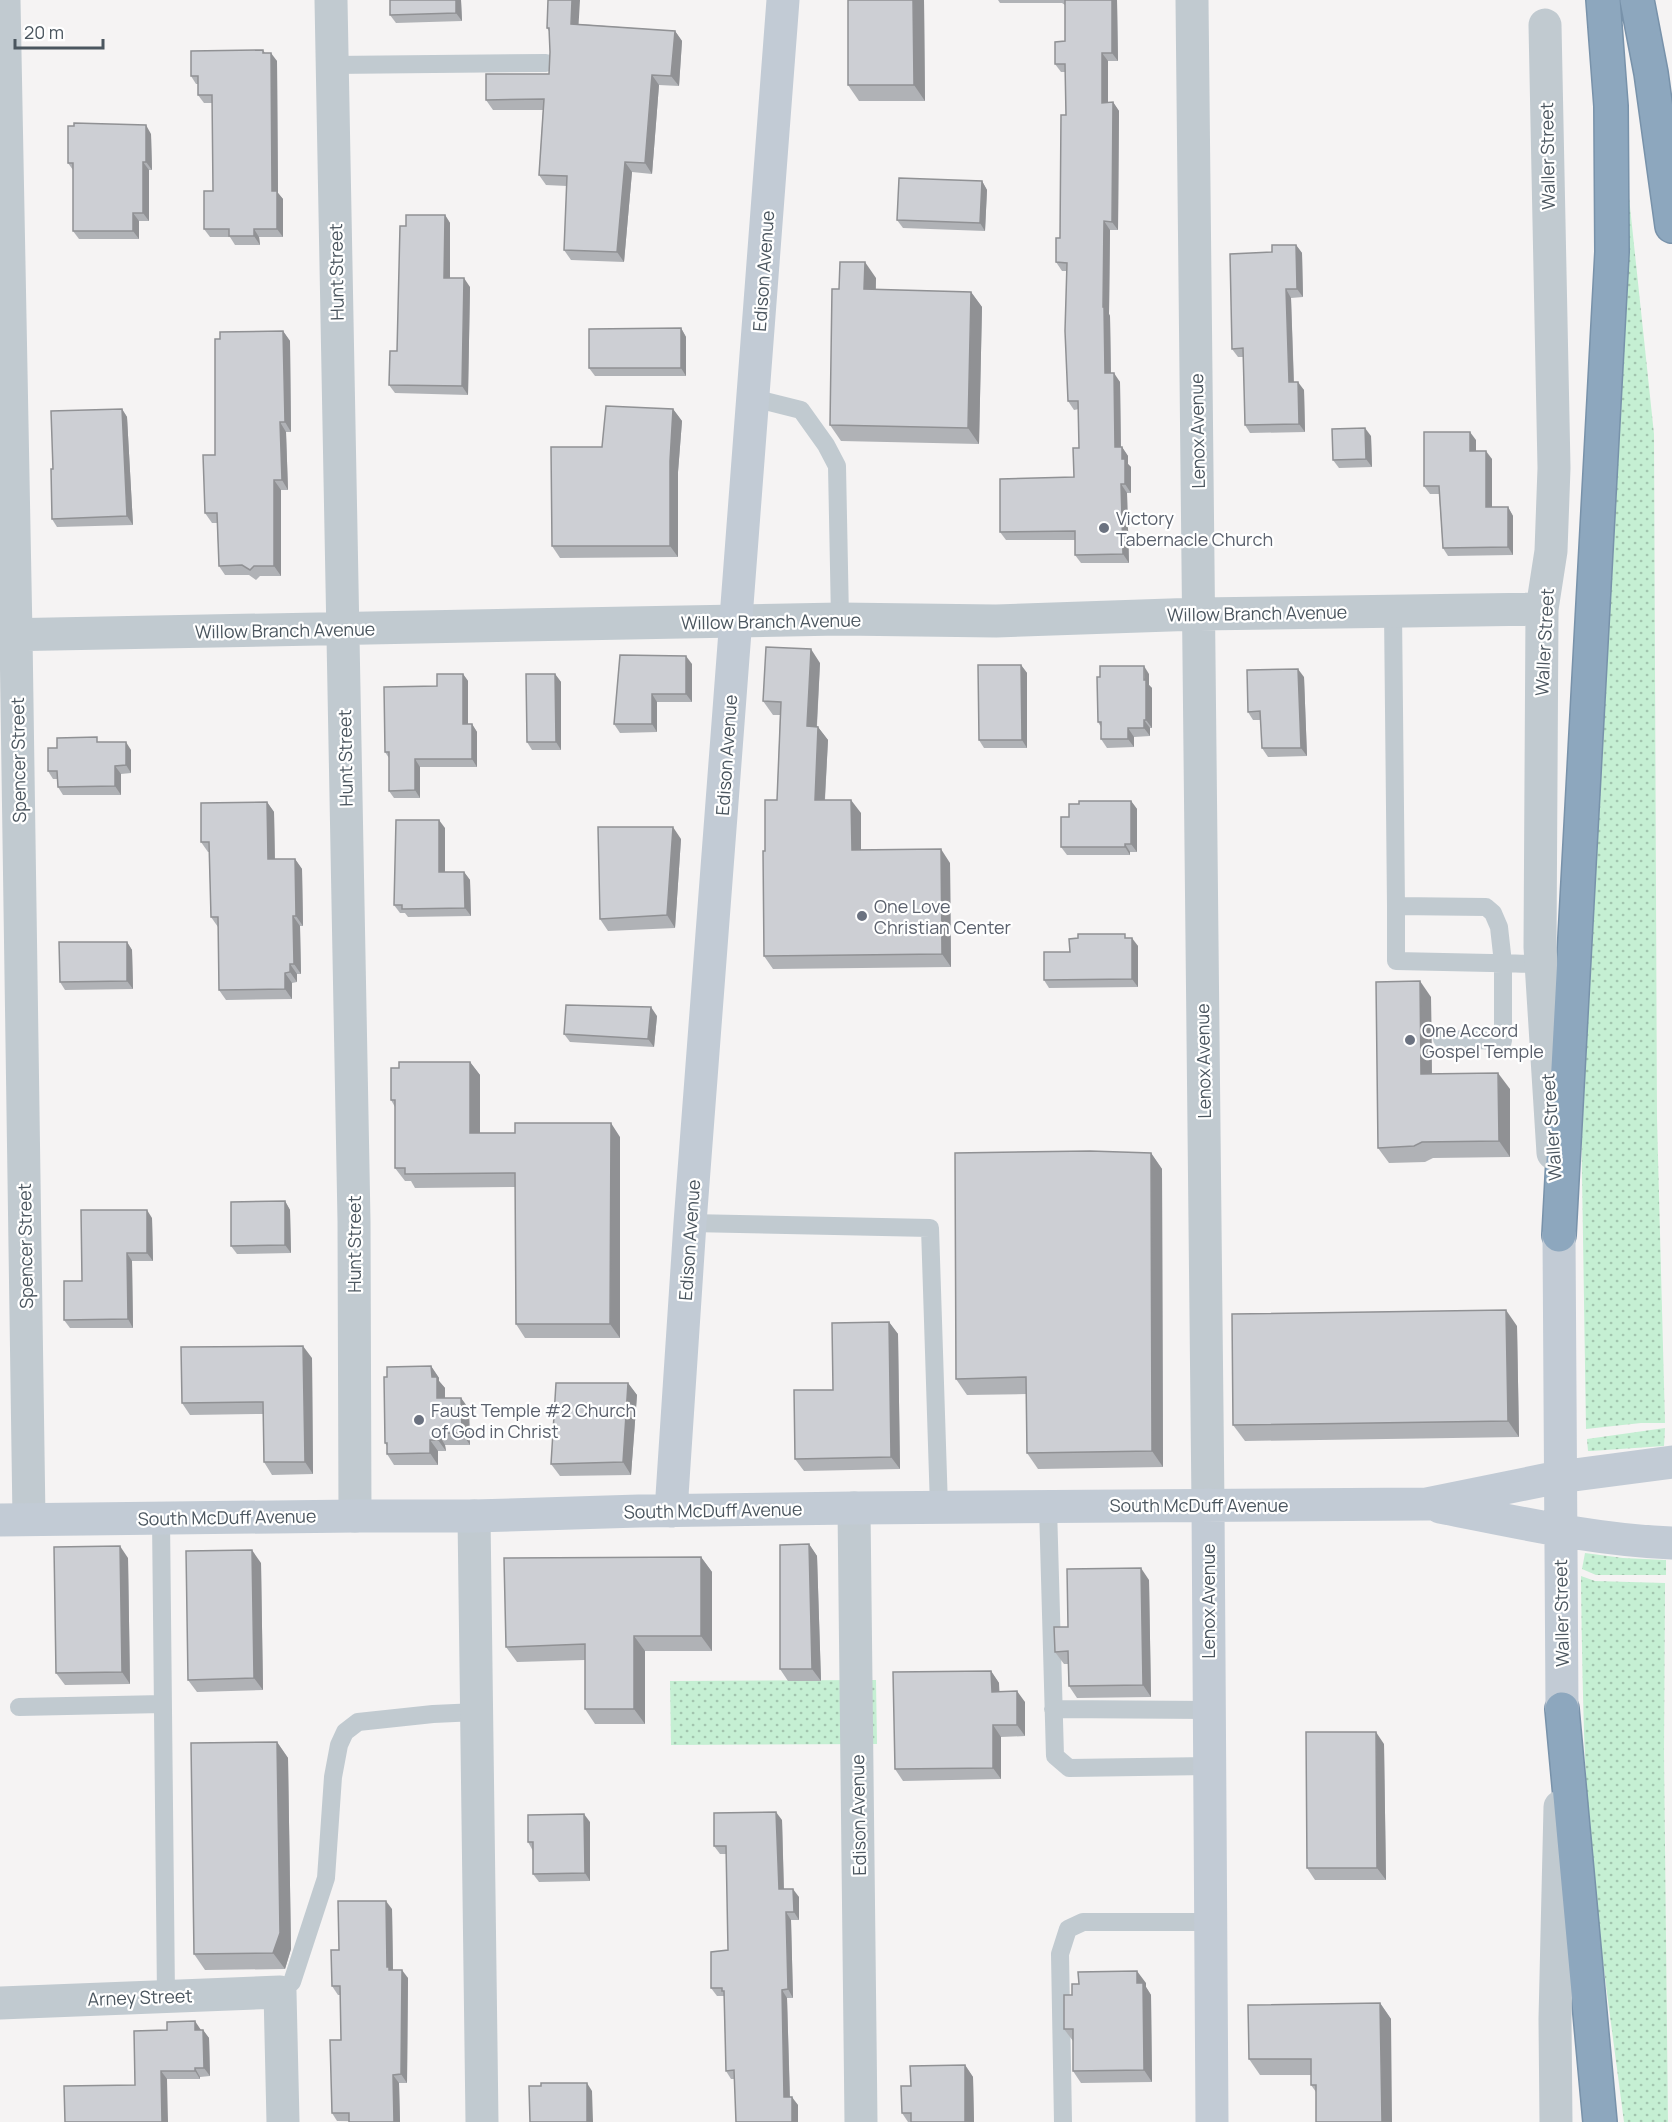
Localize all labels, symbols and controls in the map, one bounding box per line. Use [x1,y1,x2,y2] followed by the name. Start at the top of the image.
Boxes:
[15,12,104,50] scale bar
[24,20,64,44] text: 20 m
[1534,102,1560,210] street label: Waller Street
[747,210,779,332] street label: Edison Avenue
[323,223,349,321] street label: Hunt Street
[1184,373,1210,489] street label: Lenox Avenue
[1116,506,1273,551] place label: Victory Tabernacle Church
[1097,521,1111,535] marker: Victory Tabernacle Church
[1529,587,1559,697] street label: Waller Street
[1167,599,1347,627] street label: Willow Branch Avenue
[681,607,861,635] street label: Willow Branch Avenue
[195,616,375,644] street label: Willow Branch Avenue
[710,694,742,816] street label: Edison Avenue
[5,697,31,823] street label: Spencer Street
[332,709,358,807] street label: Hunt Street
[874,894,1012,939] place label: One Love Christian Center
[855,909,869,923] marker: One Love Christian Center
[1190,1003,1216,1119] street label: Lenox Avenue
[1422,1018,1544,1063] place label: One Accord Gospel Temple
[1403,1033,1417,1047] marker: One Accord Gospel Temple
[1535,1072,1567,1182] street label: Waller Street
[673,1179,705,1301] street label: Edison Avenue
[12,1183,38,1309] street label: Spencer Street
[342,1195,366,1293] street label: Hunt Street
[431,1398,636,1443] place label: Faust Temple #2 Church of God in Christ
[412,1413,426,1427] marker: Faust Temple #2 Church of God in Christ
[1110,1493,1288,1517] street label: South McDuff Avenue
[623,1496,803,1524] street label: South McDuff Avenue
[137,1503,317,1531] street label: South McDuff Avenue
[1196,1543,1220,1659] street label: Lenox Avenue
[1548,1559,1574,1667] street label: Waller Street
[845,1754,871,1876] street label: Edison Avenue
[87,1983,193,2011] street label: Arney Street

